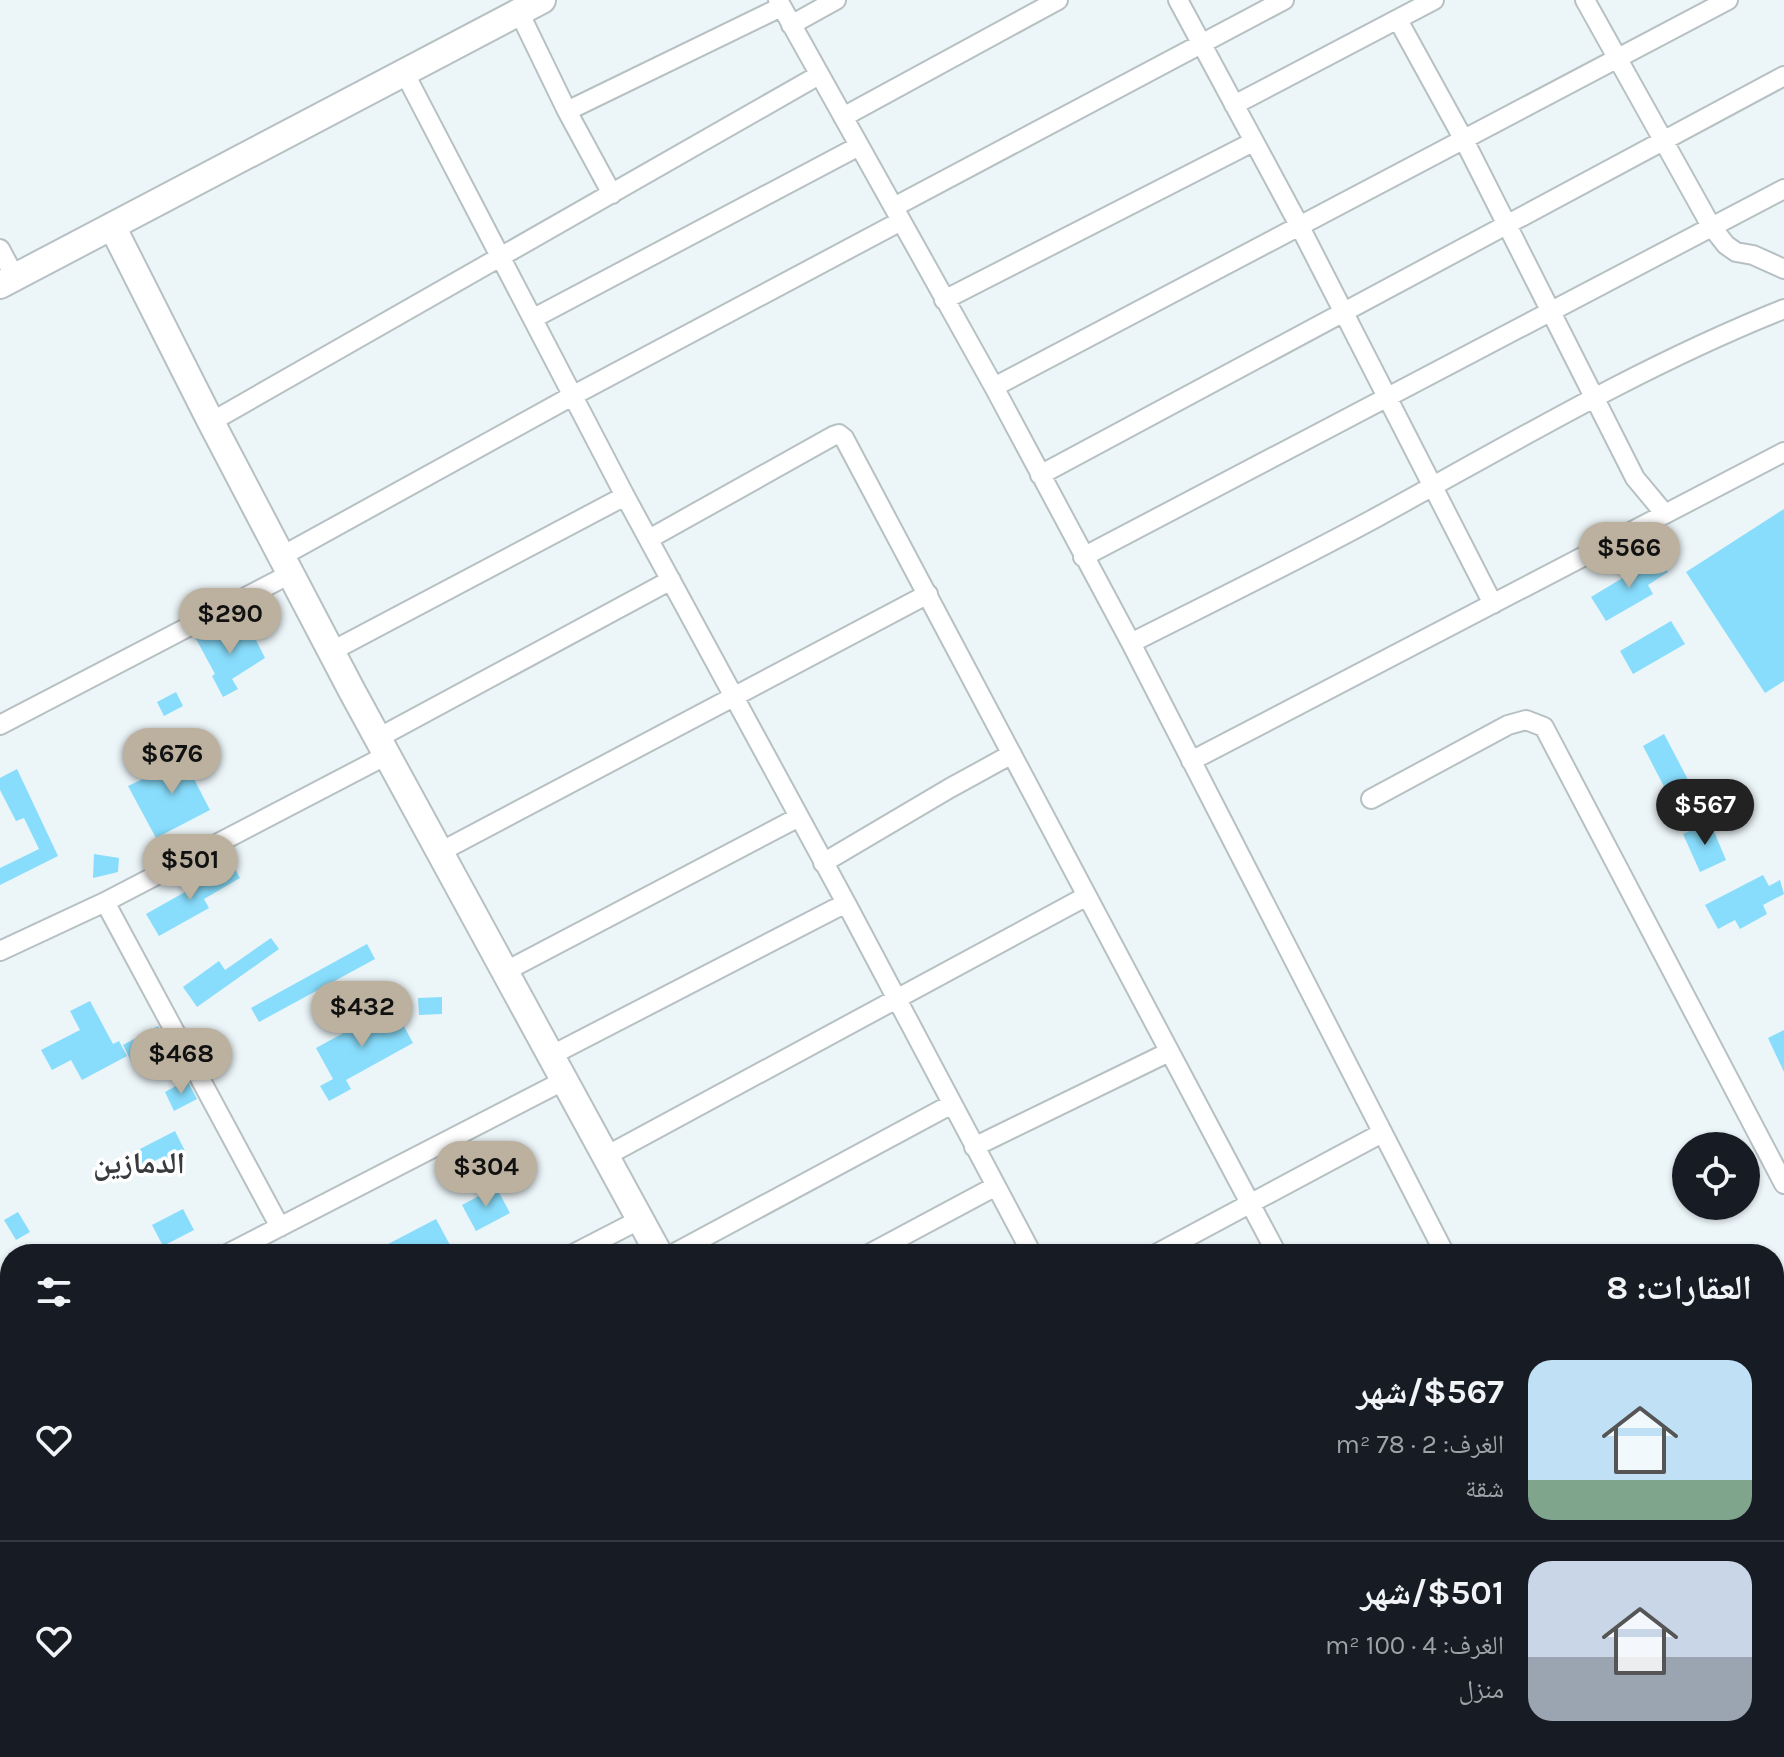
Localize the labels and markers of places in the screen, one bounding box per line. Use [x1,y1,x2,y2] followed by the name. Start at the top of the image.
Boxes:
[1582,522,1676,590] pin: $566
[183,588,277,656] pin: $290
[125,728,219,796] pin: $676
[1658,779,1752,847] pin: $567
[143,834,237,902] pin: $501
[315,981,409,1049] pin: $432
[134,1028,228,1096] pin: $468
[439,1141,533,1209] pin: $304

